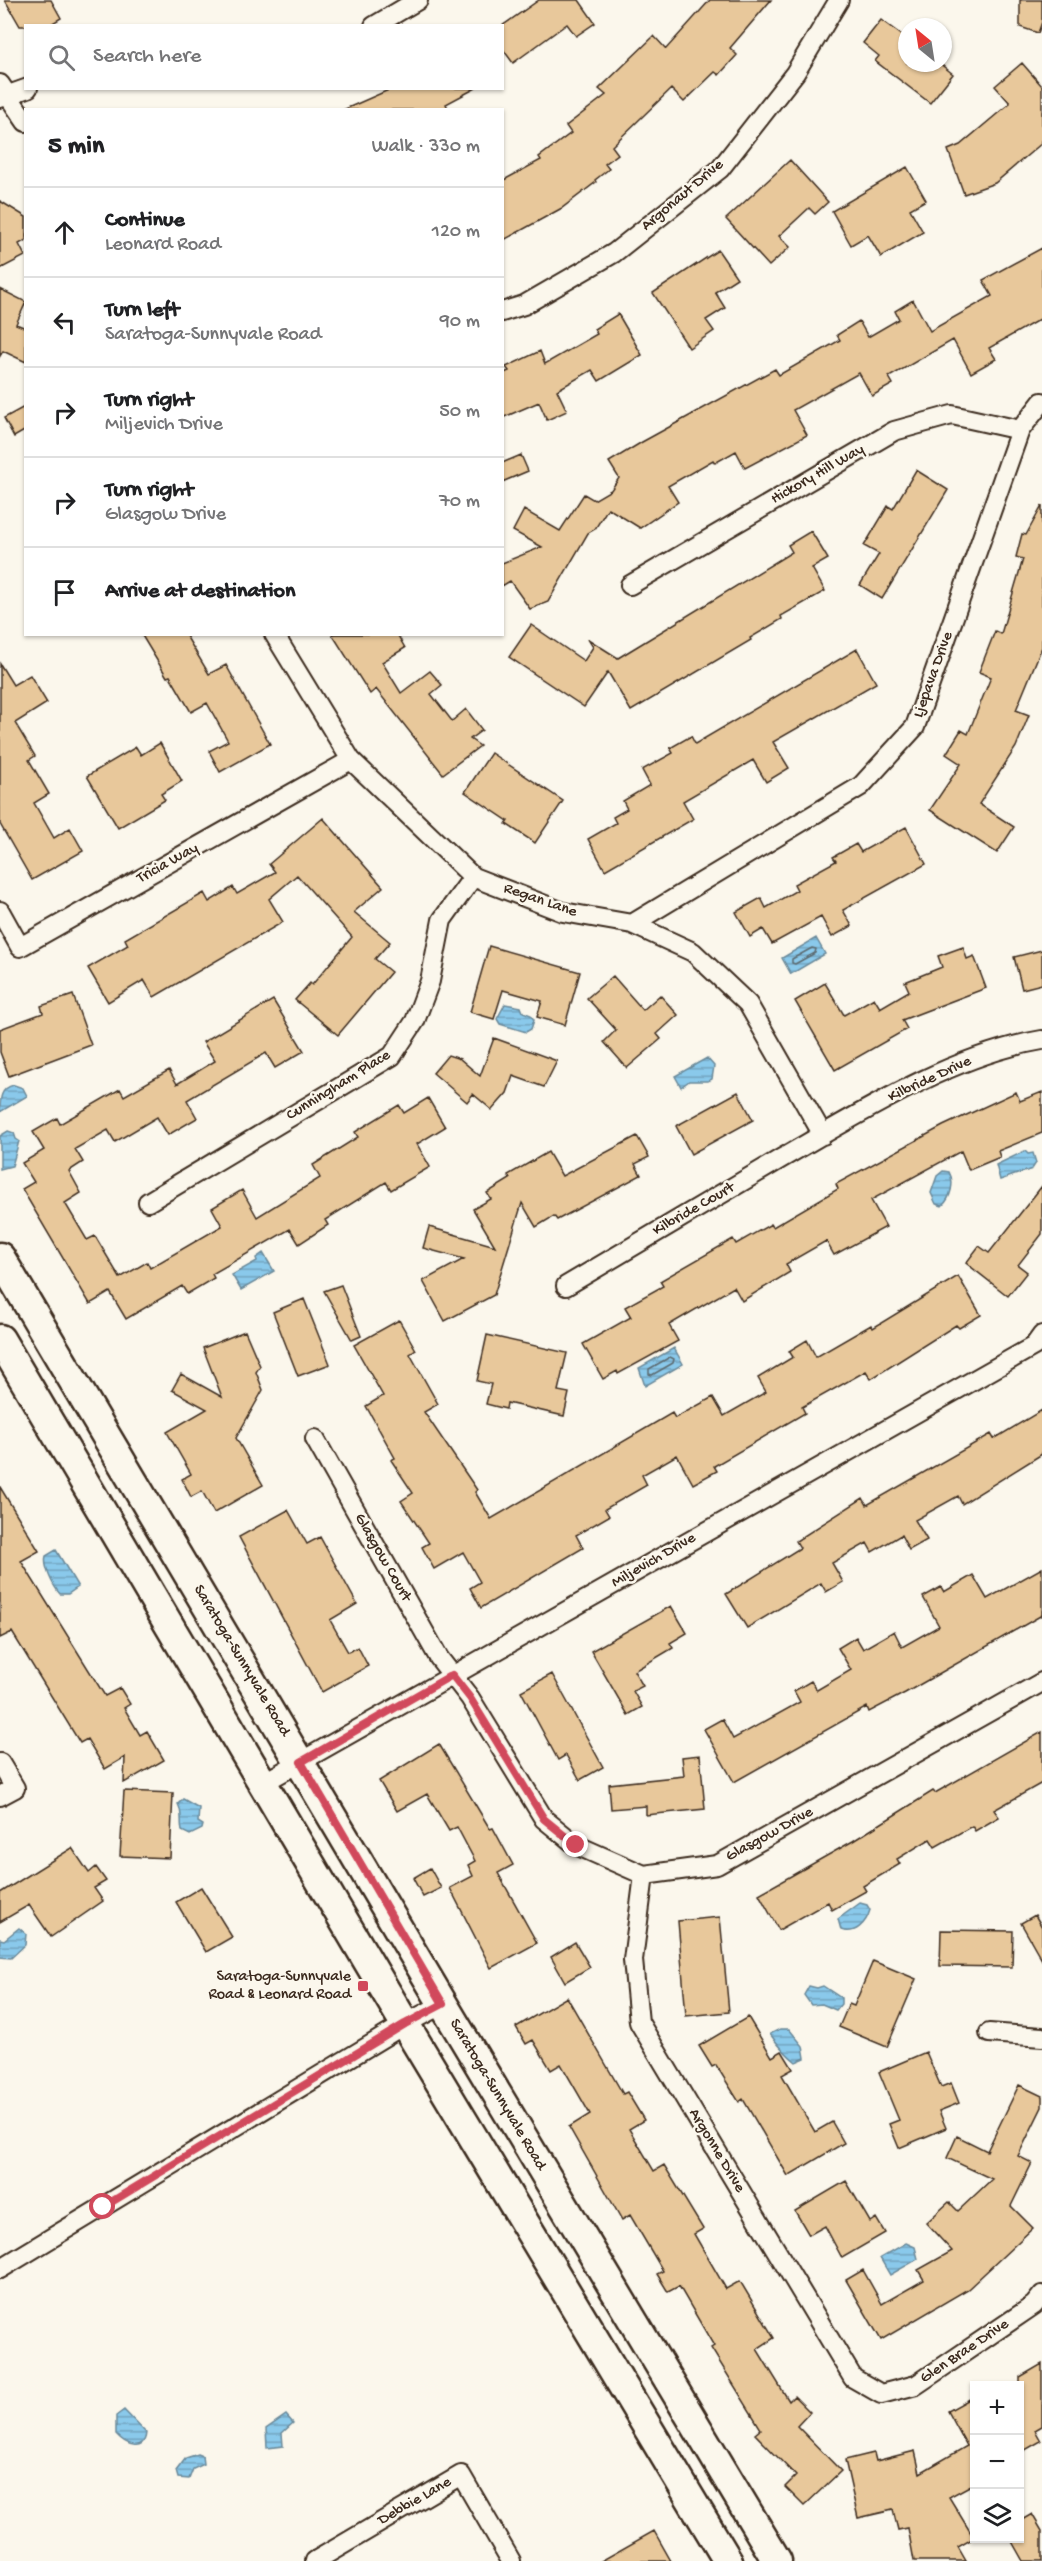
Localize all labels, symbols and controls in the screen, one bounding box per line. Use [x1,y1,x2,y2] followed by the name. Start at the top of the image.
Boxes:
[898,18,952,72] north arrow
[24,24,504,90] search box
[45,41,78,74] icon: search
[93,44,201,70] text: Search here
[48,132,104,163] text: 5 min
[372,136,480,159] text: Walk · 330 m
[638,156,729,236] street label: Argonaut Drive
[105,208,185,234] text: Continue
[48,216,81,249] icon: ahead
[432,221,480,244] text: 120 m
[105,234,221,257] text: Leonard Road
[105,298,179,324] text: Turn left
[48,306,81,339] icon: left
[440,311,480,334] text: 90 m
[105,324,321,347] text: Saratoga-Sunnyvale Road
[105,388,193,414] text: Turn right
[48,396,81,429] icon: right
[439,401,480,424] text: 50 m
[105,414,223,437] text: Miljevich Drive
[768,441,868,509] street label: Hickory Hill Way
[105,478,193,504] text: Turn right
[48,486,81,519] icon: right
[439,491,480,514] text: 70 m
[105,504,226,527] text: Glasgow Drive
[48,576,81,609] icon: arrive
[105,579,295,605] text: Arrive at destination
[910,629,959,721] street label: Ljepava Drive
[133,839,202,889] street label: Tricia Way
[501,880,580,923] street label: Regan Lane
[283,1046,395,1126] street label: Cunningham Place
[885,1052,975,1108] street label: Kilbride Drive
[650,1178,740,1241] street label: Kilbride Court
[349,1511,416,1607] street label: Glasgow Court
[608,1529,700,1593] street label: Miljevich Drive
[188,1582,295,1741] street label: Saratoga-Sunnyvale Road
[723,1803,818,1867] street label: Glasgow Drive
[562,1831,588,1857] route end
[208,1968,353,2005] place label: Saratoga-Sunnyvale Road & Leonard Road
[356,1979,370,1993] marker: Saratoga-Sunnyvale Road & Leonard Road
[444,2016,551,2175] street label: Saratoga-Sunnyvale Road
[683,2106,749,2197] street label: Argonne Drive
[89,2193,115,2219] route start
[917,2315,1014,2389] street label: Glen Brae Drive
[970,2381,1024,2543] map controls
[970,2381,1024,2435] button: +
[970,2435,1024,2489] button: −
[374,2473,456,2531] street label: Debbie Lane
[970,2489,1024,2543] button: layers

